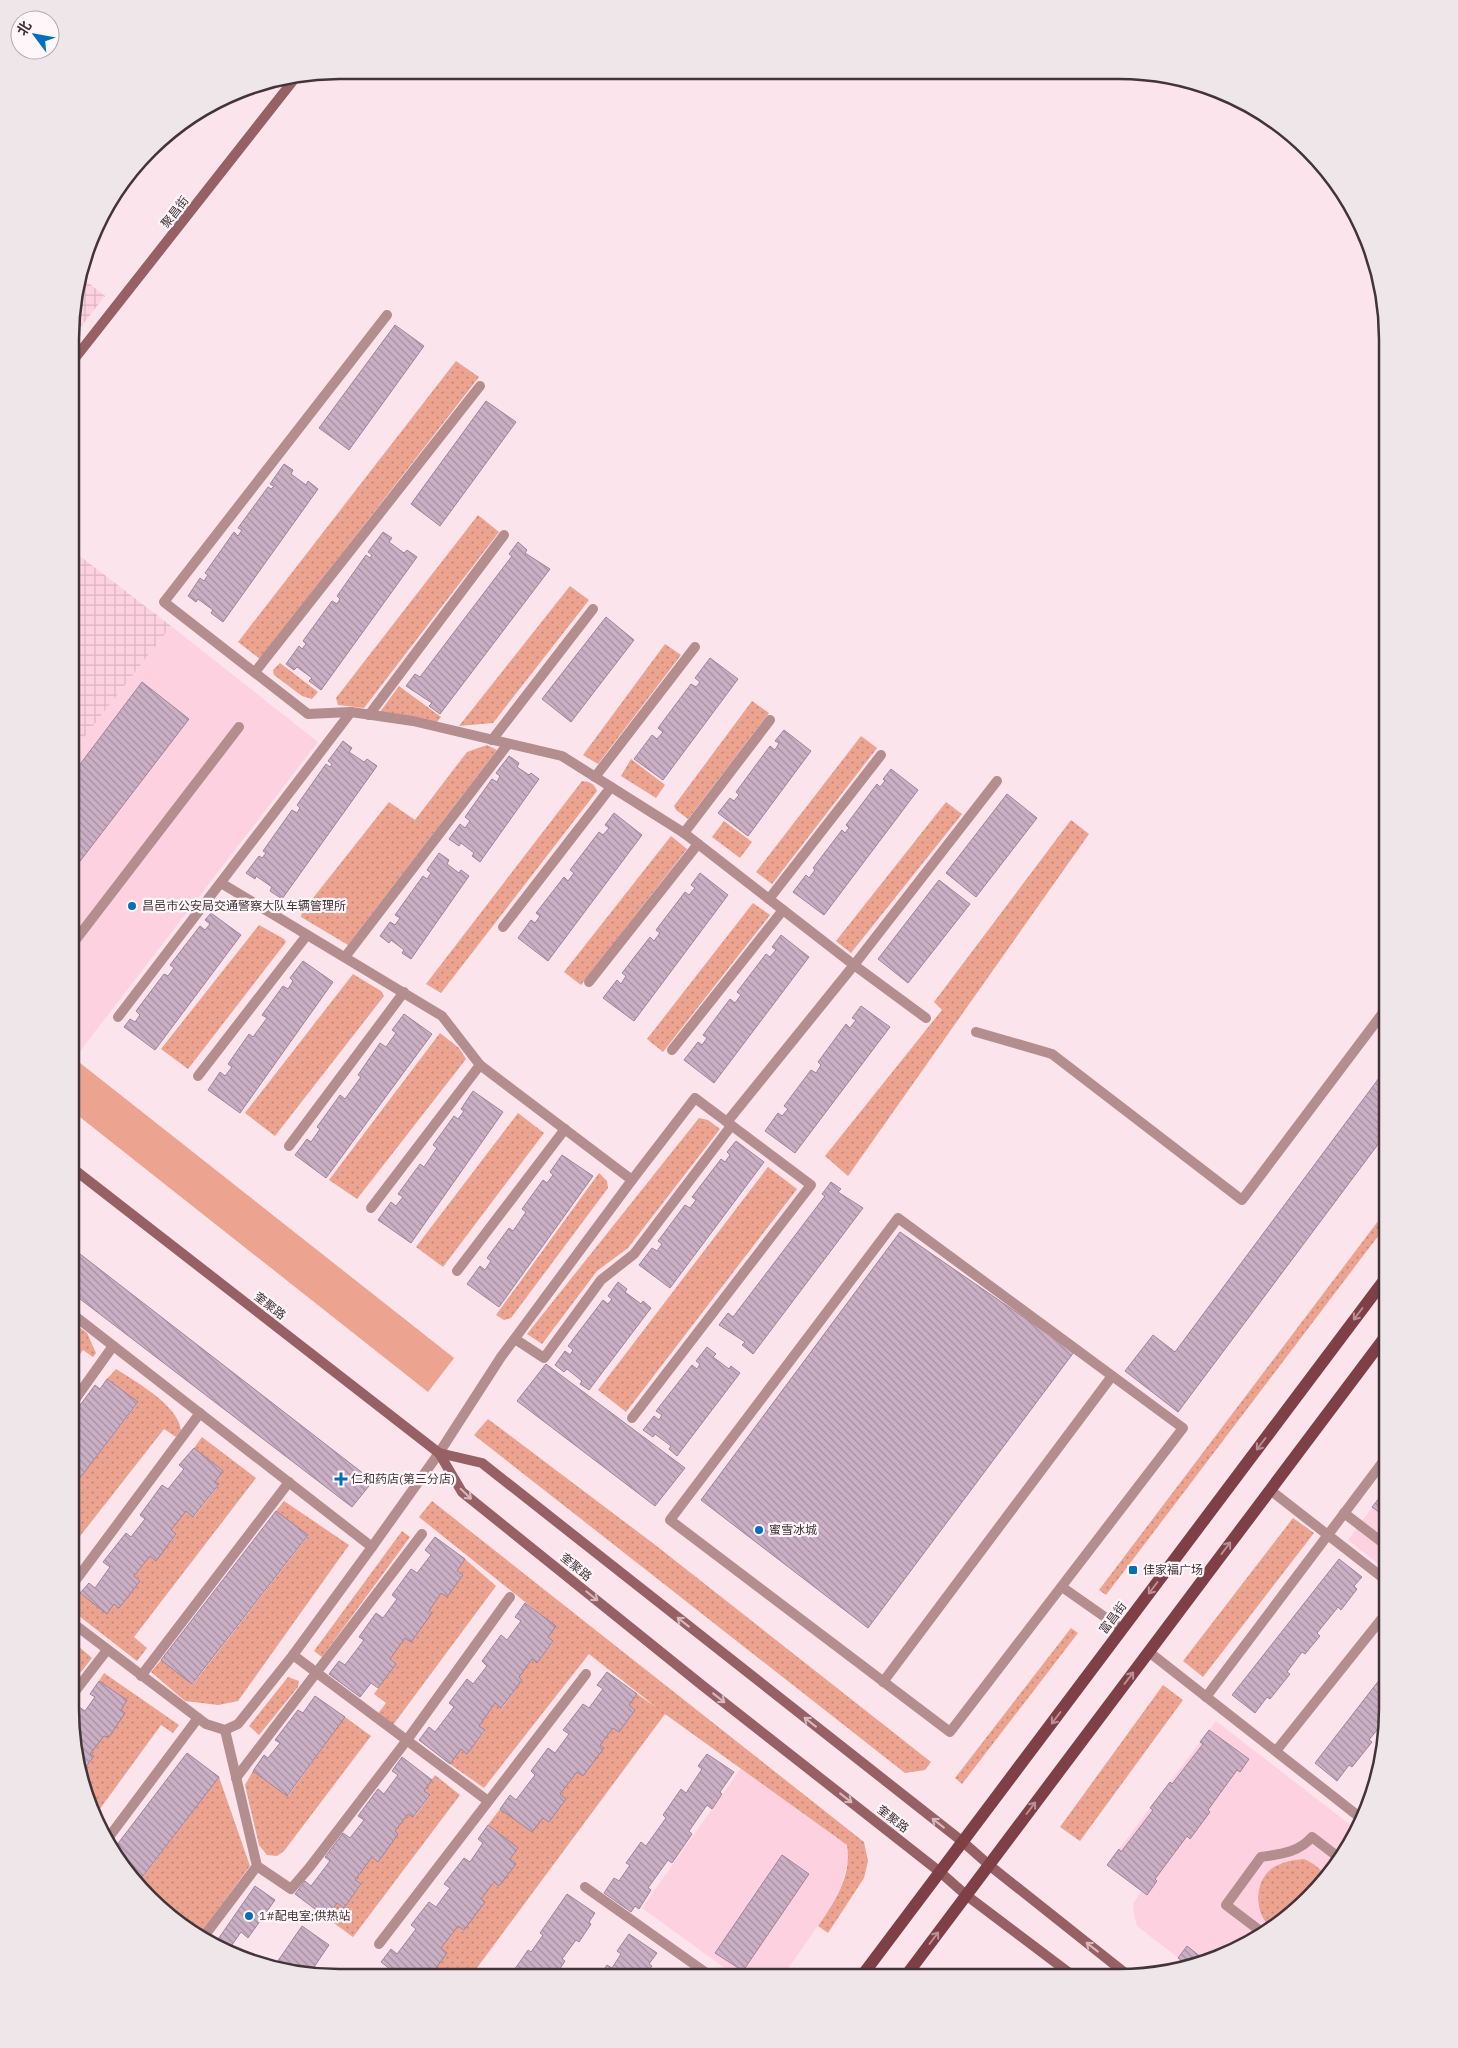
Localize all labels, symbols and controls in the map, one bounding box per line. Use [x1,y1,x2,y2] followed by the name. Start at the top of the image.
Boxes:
[10,10,60,60] north arrow
[13,17,35,39] text: 北
[158,193,192,230] street label: 聚昌街
[142,898,346,913] place label: 昌邑市公安局交通警察大队车辆管理所
[126,900,138,912] marker: 昌邑市公安局交通警察大队车辆管理所
[252,1289,289,1323] street label: 奎聚路
[1353,1307,1364,1320] one-way arrow
[1256,1437,1266,1451] one-way arrow
[351,1471,455,1486] place label: 仁和药店(第三分店)
[335,1473,347,1485] marker: 仁和药店(第三分店)
[459,1488,472,1500] one-way arrow
[769,1522,817,1537] place label: 蜜雪冰城
[753,1524,765,1536] marker: 蜜雪冰城
[1221,1541,1231,1555] one-way arrow
[558,1549,595,1584] street label: 奎聚路
[1143,1562,1203,1577] place label: 佳家福广场
[1127,1564,1139,1576] marker: 佳家福广场
[1148,1581,1158,1595] one-way arrow
[585,1591,598,1602] one-way arrow
[1096,1599,1129,1637] street label: 富昌街
[677,1616,690,1627] one-way arrow
[1124,1671,1134,1685] one-way arrow
[712,1692,725,1703] one-way arrow
[1050,1711,1061,1724] one-way arrow
[804,1717,817,1728] one-way arrow
[839,1793,852,1804] one-way arrow
[875,1802,912,1836] street label: 奎聚路
[1026,1802,1037,1815] one-way arrow
[932,1817,945,1828] one-way arrow
[259,1908,350,1923] place label: 1#配电室;供热站
[243,1910,255,1922] marker: 1#配电室;供热站
[929,1931,939,1945] one-way arrow
[1086,1941,1099,1952] one-way arrow

